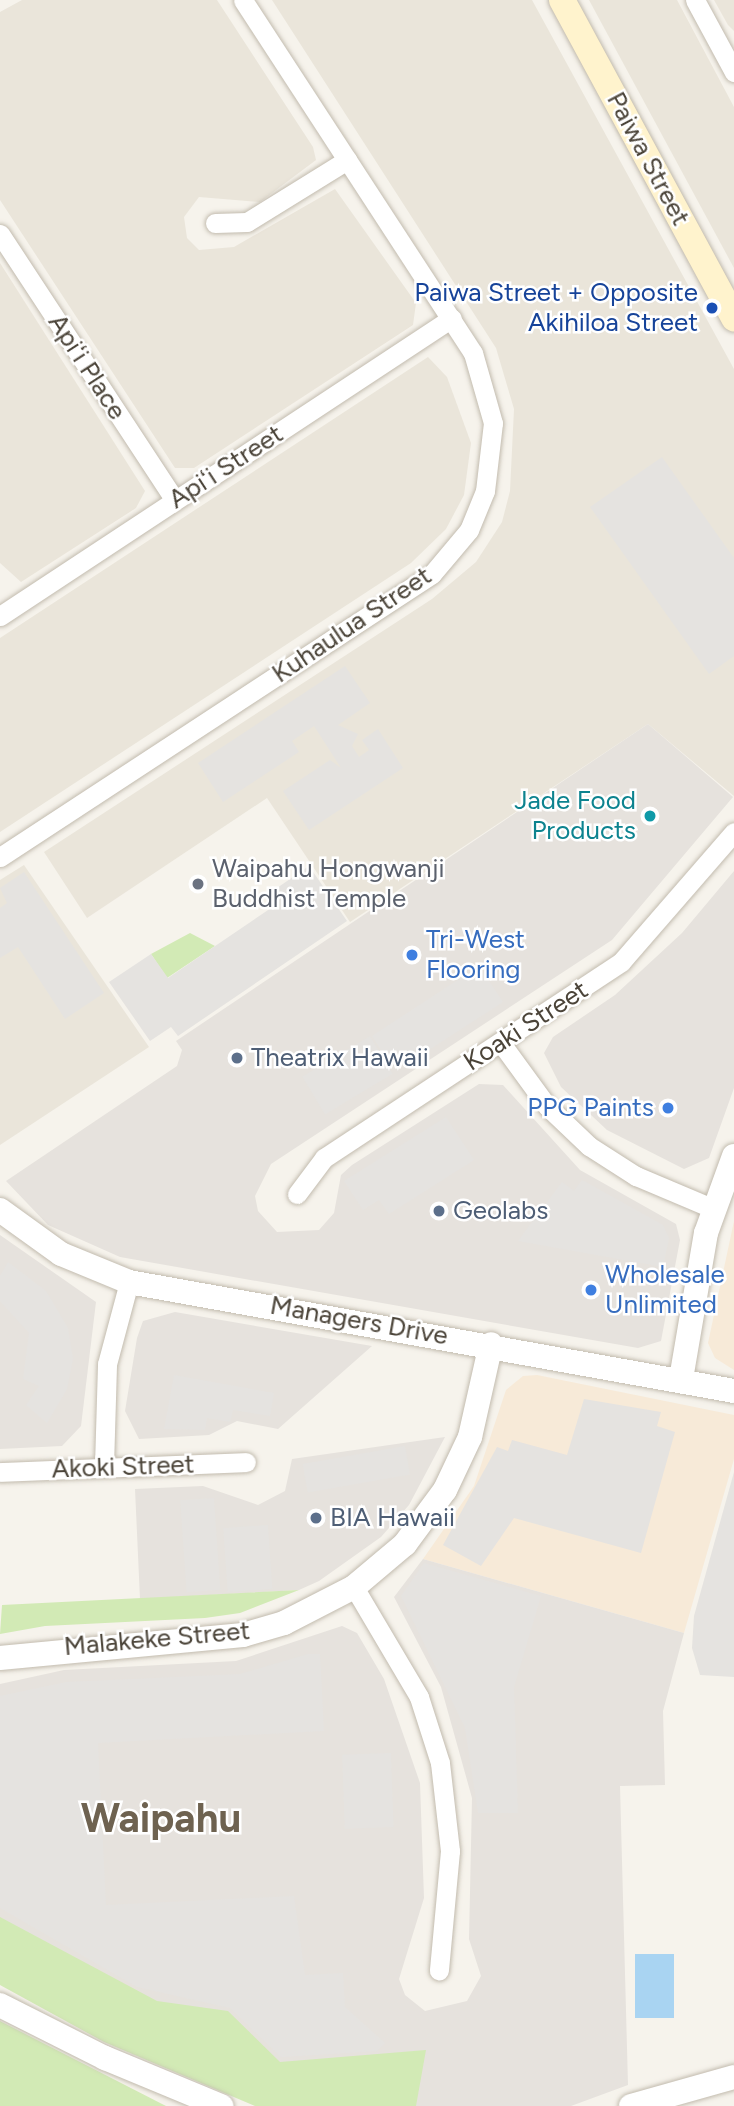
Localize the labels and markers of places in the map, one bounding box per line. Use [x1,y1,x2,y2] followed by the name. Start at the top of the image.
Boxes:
[414,277,698,338] place label: Paiwa Street + Opposite Akihiloa Street
[704,300,720,316] marker: Paiwa Street + Opposite Akihiloa Street
[514,785,636,846] place label: Jade Food Products
[642,808,658,824] marker: Jade Food Products
[212,853,445,914] place label: Waipahu Hongwanji Buddhist Temple
[190,876,206,892] marker: Waipahu Hongwanji Buddhist Temple
[426,924,525,986] place label: Tri-West Flooring
[404,947,420,963] marker: Tri-West Flooring
[251,1042,429,1074] place label: Theatrix Hawaii
[229,1050,245,1066] marker: Theatrix Hawaii
[527,1092,654,1124] place label: PPG Paints
[660,1100,676,1116] marker: PPG Paints
[453,1195,548,1227] place label: Geolabs
[431,1203,447,1219] marker: Geolabs
[605,1259,725,1320] place label: Wholesale Unlimited
[583,1282,599,1298] marker: Wholesale Unlimited
[330,1502,455,1534] place label: BIA Hawaii
[308,1510,324,1526] marker: BIA Hawaii

